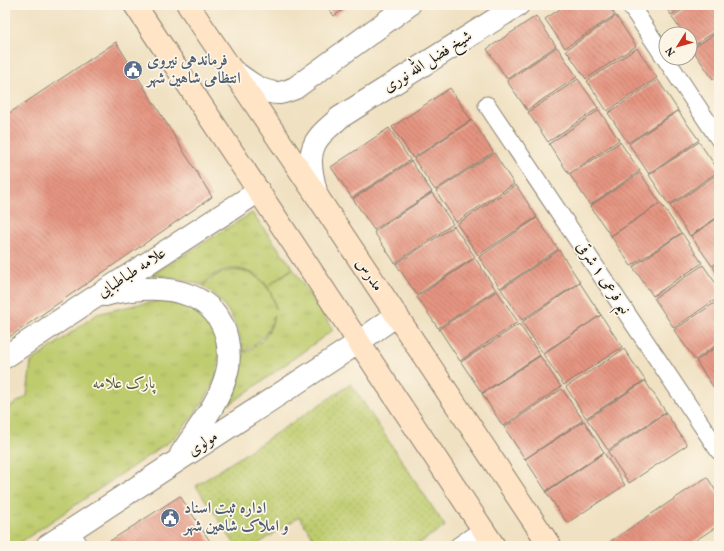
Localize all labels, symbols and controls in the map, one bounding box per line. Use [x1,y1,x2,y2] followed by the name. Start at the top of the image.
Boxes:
[377,23,478,100] street label: شیخ فضل الله نوری
[658,26,698,66] north arrow
[663,43,680,59] text: N
[145,50,241,90] place label: فرماندهی نیروی انتظامی شاهین شهر
[122,59,144,81] public building icon: فرماندهی نیروی انتظامی شاهین شهر
[567,237,636,321] street label: نیم فرعی ۱ شرقی
[93,243,171,303] street label: علامه طباطبایی
[350,254,388,296] street label: مدرس
[93,373,156,395] park label: پارک علامه
[183,426,223,462] street label: مولوی
[182,498,289,538] place label: اداره ثبت اسناد و املاک شاهین شهر
[159,507,181,529] public building icon: اداره ثبت اسناد و املاک شاهین شهر

